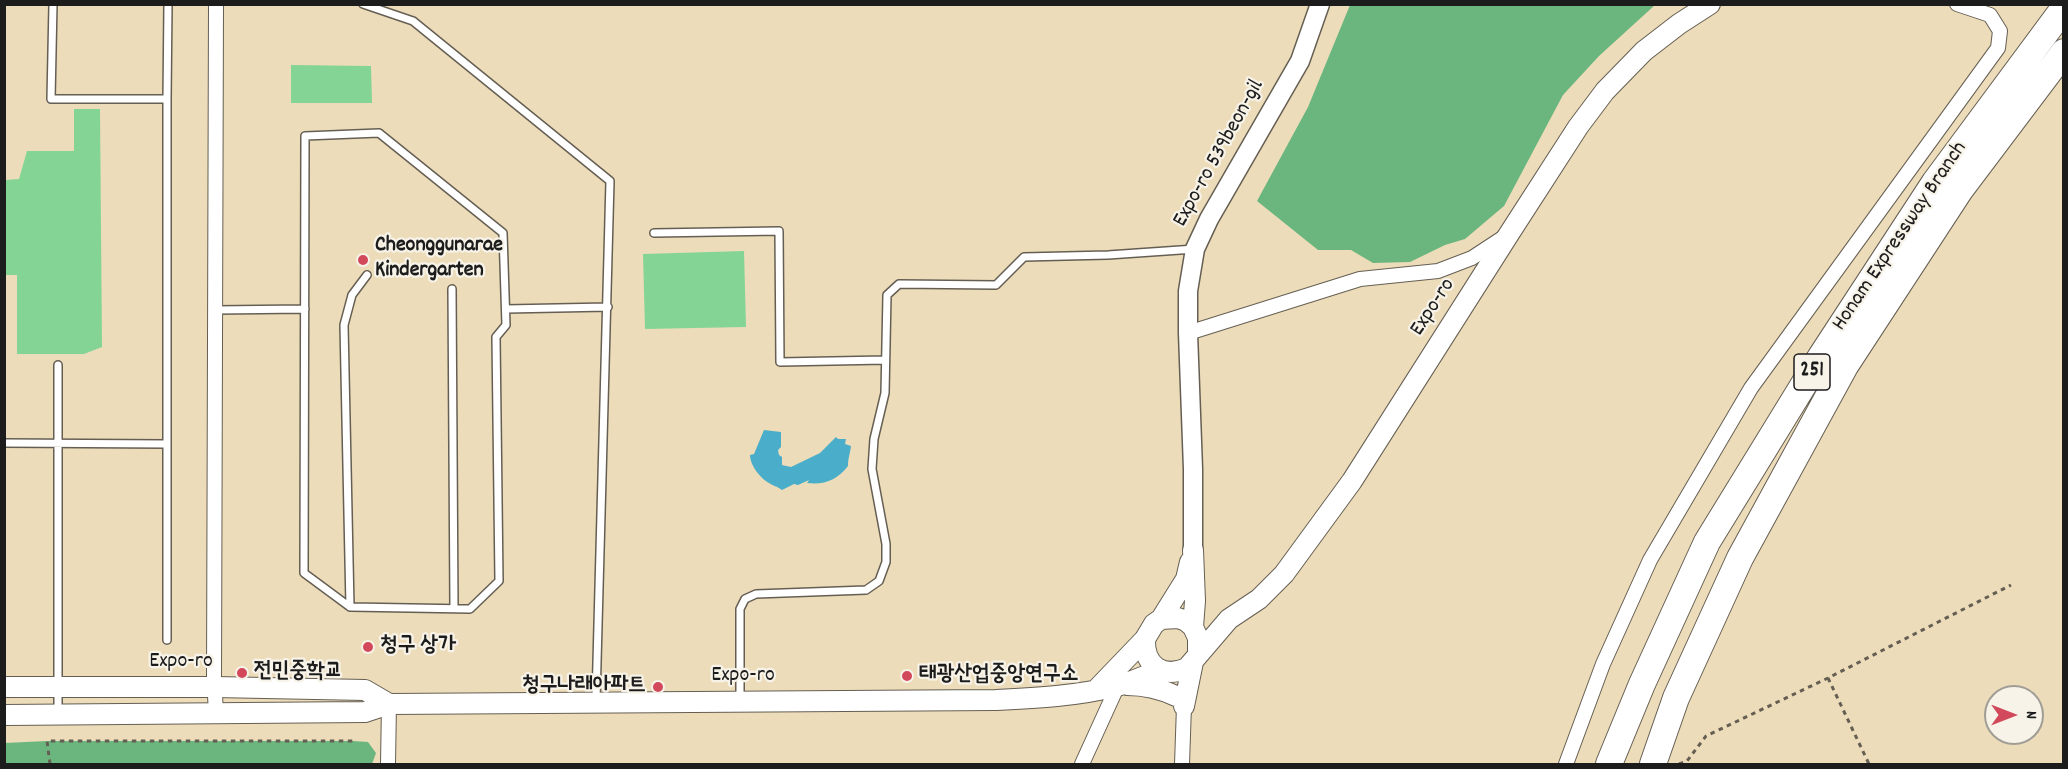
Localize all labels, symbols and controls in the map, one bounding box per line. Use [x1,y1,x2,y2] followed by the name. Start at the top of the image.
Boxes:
[1169,76,1271,232] street label: Expo-ro 539beon-gil
[1828,137,1974,337] street label: Honam Expressway Branch
[375,234,503,286] place label: Cheonggunarae Kindergarten
[356,253,370,267] marker: Cheonggunarae Kindergarten
[1406,274,1462,342] street label: Expo-ro
[1794,354,1830,390] road number: 251
[380,634,456,660] place label: 청구 상가
[361,640,375,654] marker: 청구 상가
[149,650,213,676] street label: Expo-ro
[254,660,343,686] place label: 전민중학교
[919,663,1078,689] place label: 태광산업중앙연구소
[711,664,775,690] street label: Expo-ro
[235,666,249,680] marker: 전민중학교
[900,669,914,683] marker: 태광산업중앙연구소
[522,674,646,700] place label: 청구나래아파트
[651,680,665,694] marker: 청구나래아파트
[1984,685,2044,745] north arrow
[2019,711,2042,719] text: N

